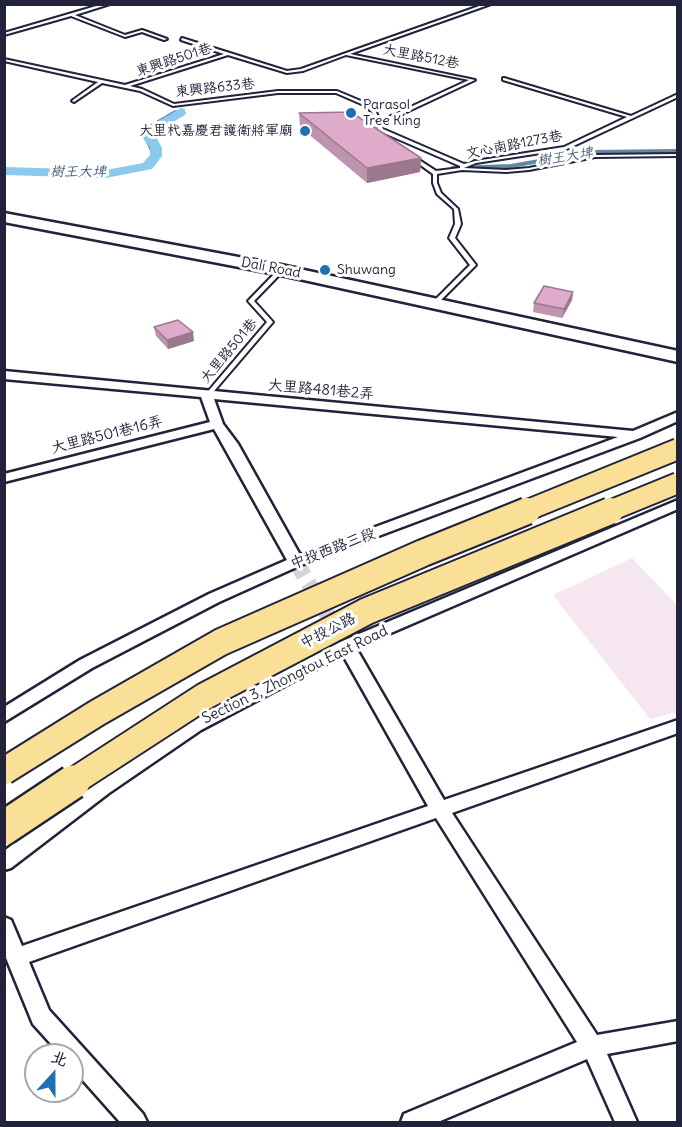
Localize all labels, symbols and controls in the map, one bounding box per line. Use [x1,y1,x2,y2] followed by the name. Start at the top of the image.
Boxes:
[134,40,214,80] street label: 東興路501巷
[381,41,461,73] street label: 大里路512巷
[174,75,256,101] street label: 東興路633巷
[363,97,421,130] place label: Parasol Tree King
[344,106,358,120] marker: Parasol Tree King
[139,123,293,139] place label: 大里杙嘉慶君護衛將軍廟
[298,124,312,138] marker: 大里杙嘉慶君護衛將軍廟
[464,127,564,163] street label: 文心南路1273巷
[536,144,594,170] water label: 樹王大埤
[50,164,106,180] water label: 樹王大埤
[240,254,302,282] street label: Dali Road
[337,262,396,278] place label: Shuwang
[318,263,332,277] marker: Shuwang
[197,315,261,387] street label: 大里路501巷
[267,376,375,404] street label: 大里路481巷2弄
[49,412,165,458] street label: 大里路501巷16弄
[288,524,378,574] street label: 中投西路三段
[297,609,359,653] street label: 中投公路
[199,622,391,728] street label: Section 3, Zhongtou East Road
[24,1043,84,1103] north arrow
[49,1046,71,1070] text: 北

